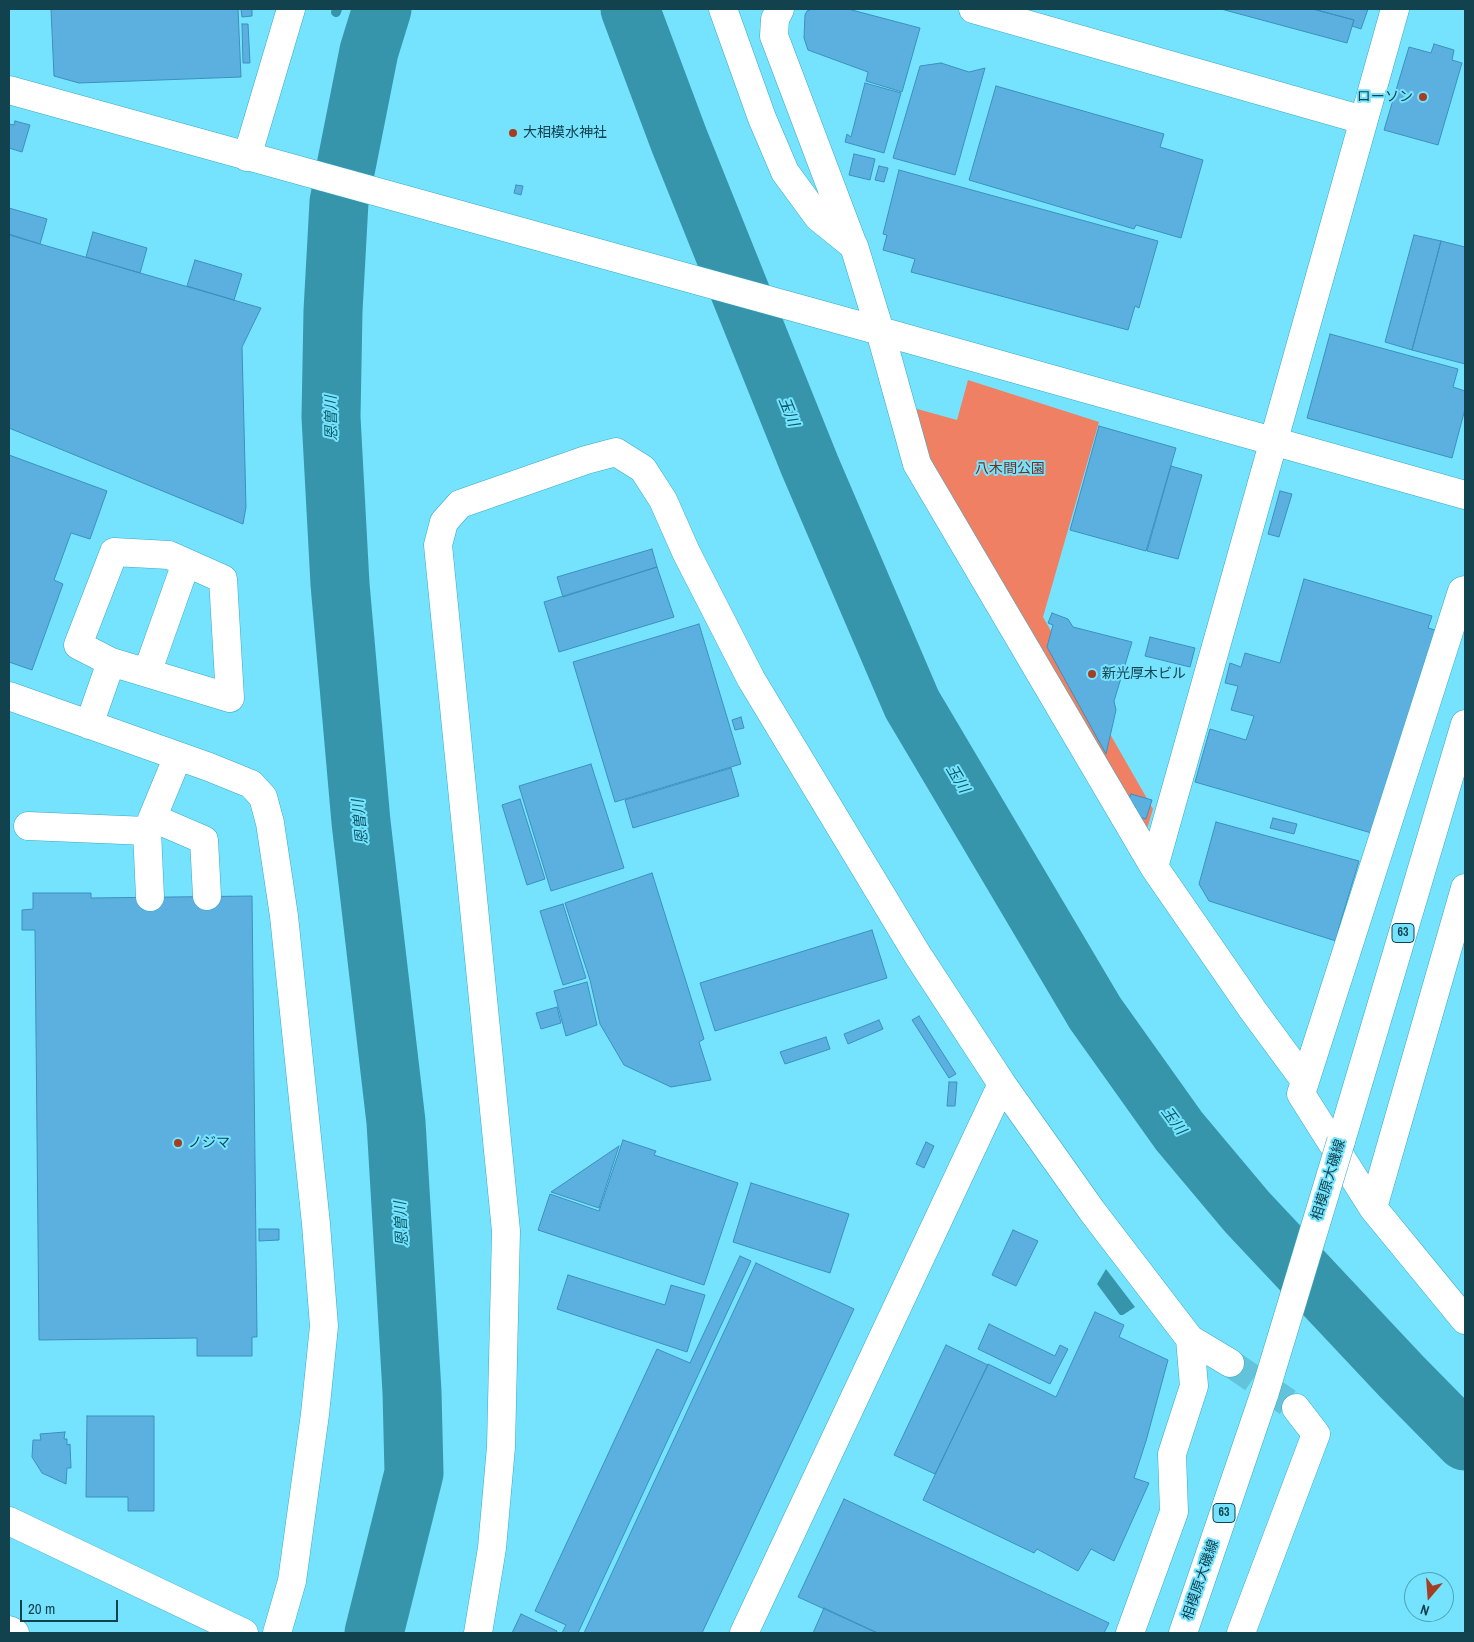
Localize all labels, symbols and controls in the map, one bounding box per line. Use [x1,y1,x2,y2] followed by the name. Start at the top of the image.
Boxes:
[1357,89,1413,105] place label: ローソン
[1417,91,1429,103] marker: ローソン
[523,125,607,141] place label: 大相模水神社
[507,127,519,139] marker: 大相模水神社
[323,395,341,441] water label: 恩曽川
[774,395,802,429] water label: 玉川
[975,461,1045,477] park label: 八木間公園
[1102,666,1186,682] place label: 新光厚木ビル
[1086,668,1098,680] marker: 新光厚木ビル
[942,762,972,796] water label: 玉川
[350,799,372,845] water label: 恩曽川
[1392,924,1414,942] road number: 63
[1157,1104,1189,1138] water label: 玉川
[188,1135,230,1151] place label: ノジマ
[172,1137,184,1149] marker: ノジマ
[1309,1137,1349,1223] street label: 相模原大磯線
[392,1201,412,1247] water label: 恩曽川
[1213,1504,1235,1522] road number: 63
[1179,1538,1223,1622] street label: 相模原大磯線
[1404,1572,1454,1622] north arrow
[22,1590,120,1622] scale bar
[28,1598,55,1619] text: 20 m
[1418,1600,1431,1620] text: N

